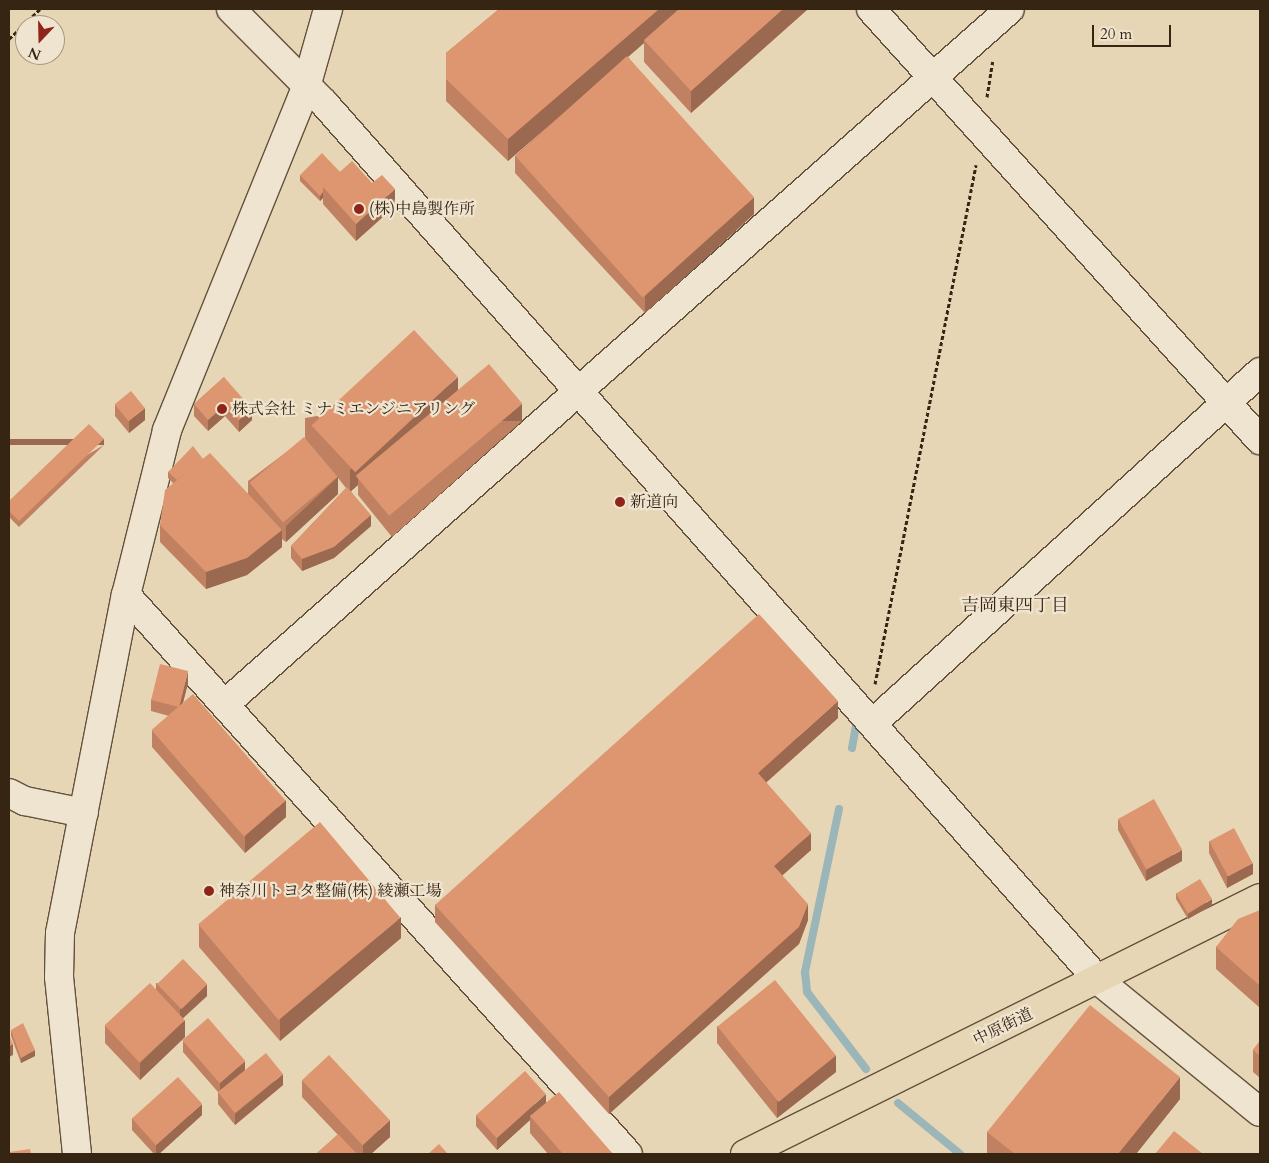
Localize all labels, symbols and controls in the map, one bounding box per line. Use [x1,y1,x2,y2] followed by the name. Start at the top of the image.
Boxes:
[15,15,65,65] north arrow
[1094,15,1173,47] scale bar
[1100,24,1132,44] text: 20 m
[26,42,44,65] text: N
[369,199,475,219] place label: (株)中島製作所
[353,203,365,215] marker: (株)中島製作所
[232,399,476,419] place label: 株式会社 ミナミエンジニアリング
[216,403,228,415] marker: 株式会社 ミナミエンジニアリング
[630,492,678,512] place label: 新道向
[614,496,626,508] marker: 新道向
[961,595,1069,617] district label: 吉岡東四丁目
[219,881,441,901] place label: 神奈川トヨタ整備(株) 綾瀬工場
[203,885,215,897] marker: 神奈川トヨタ整備(株) 綾瀬工場
[970,1004,1036,1050] street label: 中原街道

